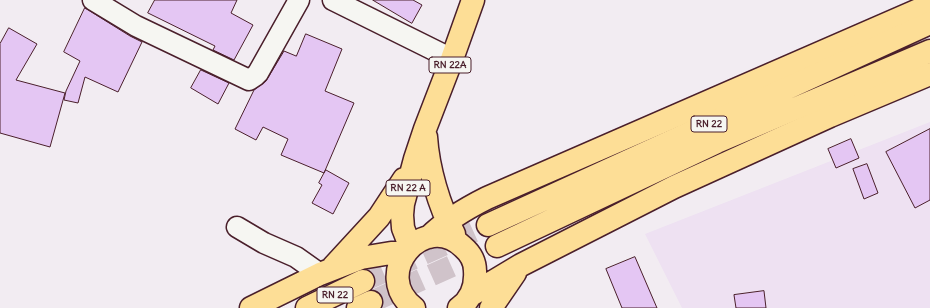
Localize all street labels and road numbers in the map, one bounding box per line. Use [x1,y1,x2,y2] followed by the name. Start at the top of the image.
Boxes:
[429,57,471,73] road number: RN 22A
[691,116,727,132] road number: RN 22
[386,180,430,196] road number: RN 22 A
[317,287,353,303] road number: RN 22

